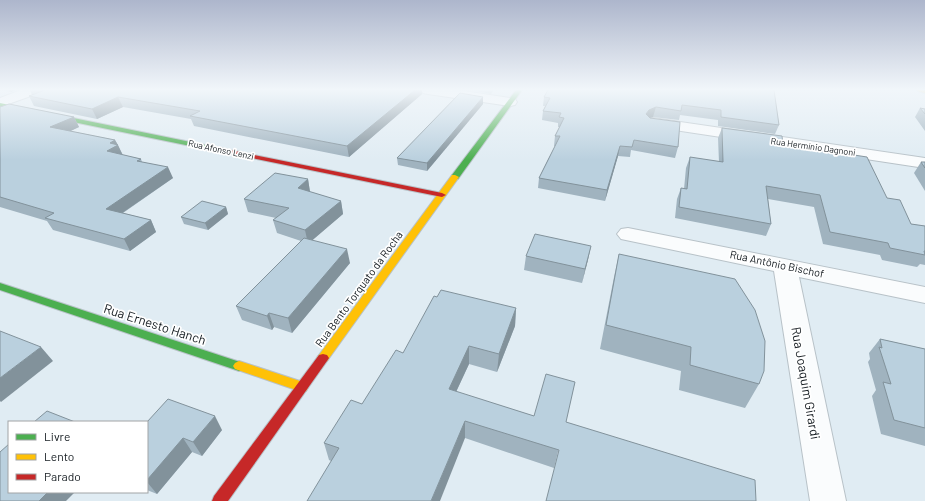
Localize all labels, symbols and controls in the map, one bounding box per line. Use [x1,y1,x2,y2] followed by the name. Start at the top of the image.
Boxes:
[770,135,856,158] street label: Rua Hermínio Dagnoni
[187,137,255,162] street label: Rua Afonso Lenzi
[312,228,405,349] street label: Rua Bento Torquato da Rocha
[729,247,826,280] street label: Rua Antônio Bischof
[102,300,208,348] street label: Rua Ernesto Hanch
[788,326,824,440] street label: Rua Joaquim Girardi
[8,421,148,493] legend
[44,429,70,443] text: Livre
[44,449,74,463] text: Lento
[44,469,81,483] text: Parado

